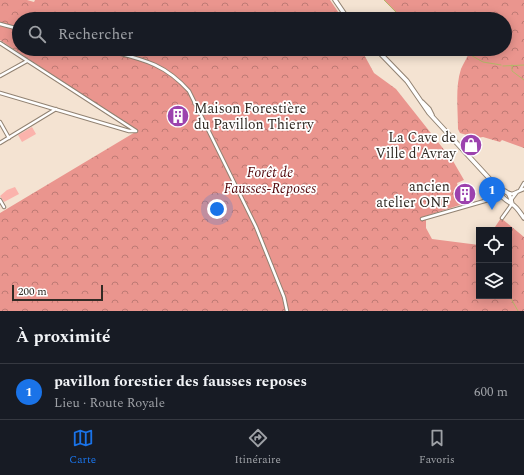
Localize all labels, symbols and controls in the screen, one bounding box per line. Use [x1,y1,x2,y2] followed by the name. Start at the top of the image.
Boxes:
[12,12,512,56] search box
[26,23,48,45] icon: search
[58,23,133,46] text: Rechercher
[194,98,315,135] place label: Maison Forestière du Pavillon Thierry
[165,103,191,129] building icon: Maison Forestière du Pavillon Thierry
[376,127,457,164] place label: La Cave de Ville d'Avray
[458,132,484,158] shop icon: La Cave de Ville d'Avray
[224,162,316,199] park label: Forêt de Fausses-Reposes
[376,176,450,213] place label: ancien atelier ONF
[479,177,505,210] pin: 1
[452,181,478,207] building icon: ancien atelier ONF
[207,199,227,219] your location
[476,227,512,299] map controls
[476,227,512,263] button: locate
[476,263,512,299] button: layers
[12,283,103,302] scale bar
[18,283,47,300] text: 200 m
[16,324,111,350] text: À proximité
[54,370,307,393] text: pavillon forestier des fausses reposes
[25,382,33,402] text: 1
[474,382,508,402] text: 600 m
[54,393,165,413] text: Lieu · Route Royale
[69,427,96,468] tab: Carte
[234,427,281,468] tab: Itinéraire
[419,427,455,468] tab: Favoris

